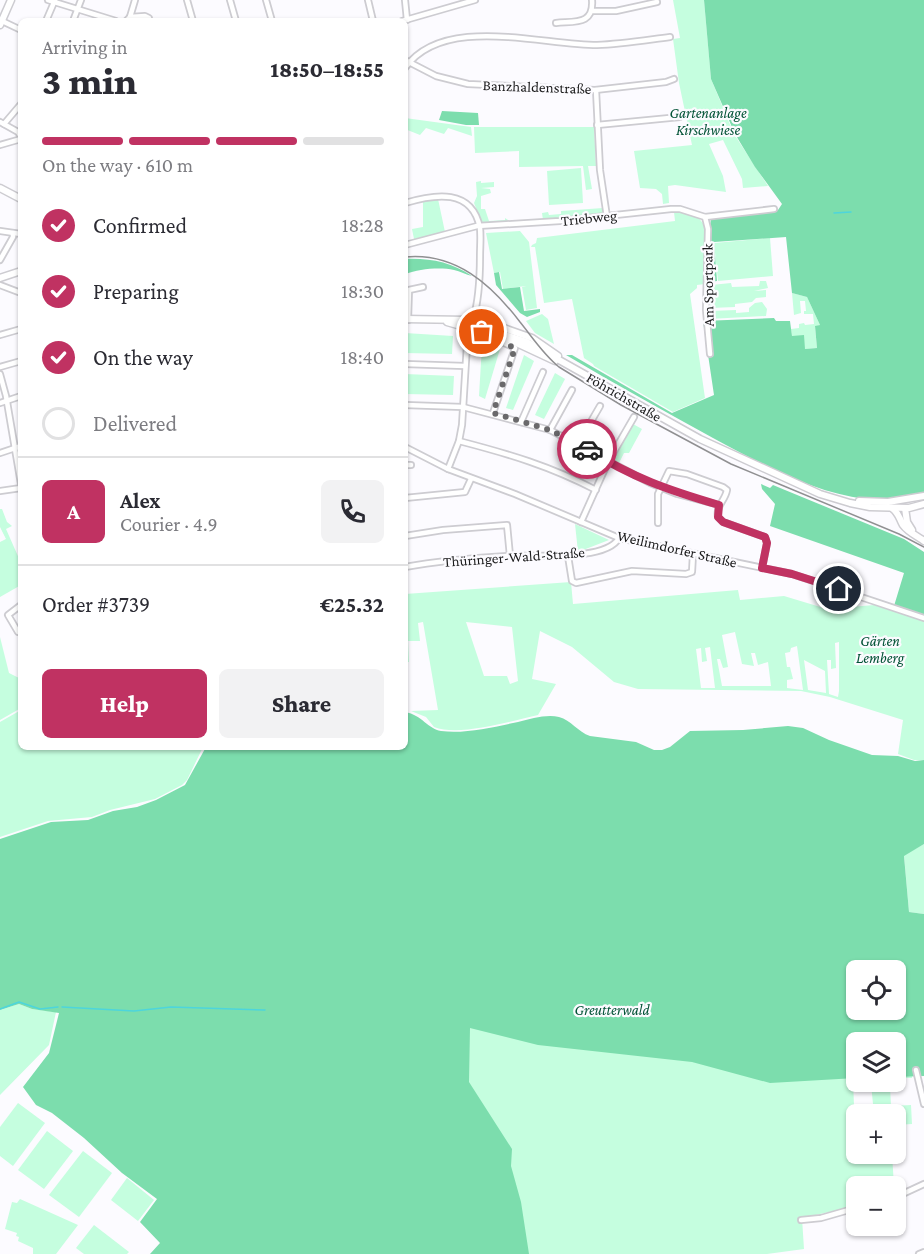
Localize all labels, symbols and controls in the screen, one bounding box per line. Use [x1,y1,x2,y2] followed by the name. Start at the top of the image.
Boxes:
[42,36,127,58] text: Arriving in
[270,57,384,82] text: 18:50–18:55
[42,59,137,102] text: 3 min
[482,77,592,97] street label: Banzhaldenstraße
[669,105,747,138] park label: Gartenanlage Kirschwiese
[42,154,193,176] text: On the way · 610 m
[560,207,618,230] street label: Triebweg
[42,209,75,242] icon: check
[93,213,187,238] text: Confirmed
[342,214,384,236] text: 18:28
[699,242,718,327] street label: Am Sportpark
[42,275,75,308] icon: check
[93,279,179,304] text: Preparing
[341,280,384,302] text: 18:30
[456,306,507,357] pin
[465,315,498,348] icon: bag
[42,341,75,374] icon: check
[93,345,193,370] text: On the way
[341,346,384,368] text: 18:40
[584,369,665,425] street label: Föhrichstraße
[93,411,177,436] text: Delivered
[557,419,617,479] courier
[571,433,604,466] icon: car
[321,480,384,543] button: phone
[120,488,161,513] text: Alex
[67,499,80,524] text: A
[120,513,218,535] text: Courier · 4.9
[616,527,739,571] street label: Weilimdorfer Straße
[443,544,586,571] street label: Thüringer-Wald-Straße
[813,563,864,614] pin
[822,572,855,605] icon: home
[42,592,150,617] text: Order #3739
[320,592,384,617] text: €25.32
[856,633,904,667] park label: Gärten Lemberg
[42,669,207,738] button: Help
[219,669,384,738] button: Share
[846,960,906,1236] map controls
[846,960,906,1020] button: locate
[574,1002,650,1018] park label: Greutterwald
[846,1032,906,1092] button: layers
[846,1104,906,1164] button: +
[846,1176,906,1236] button: −

